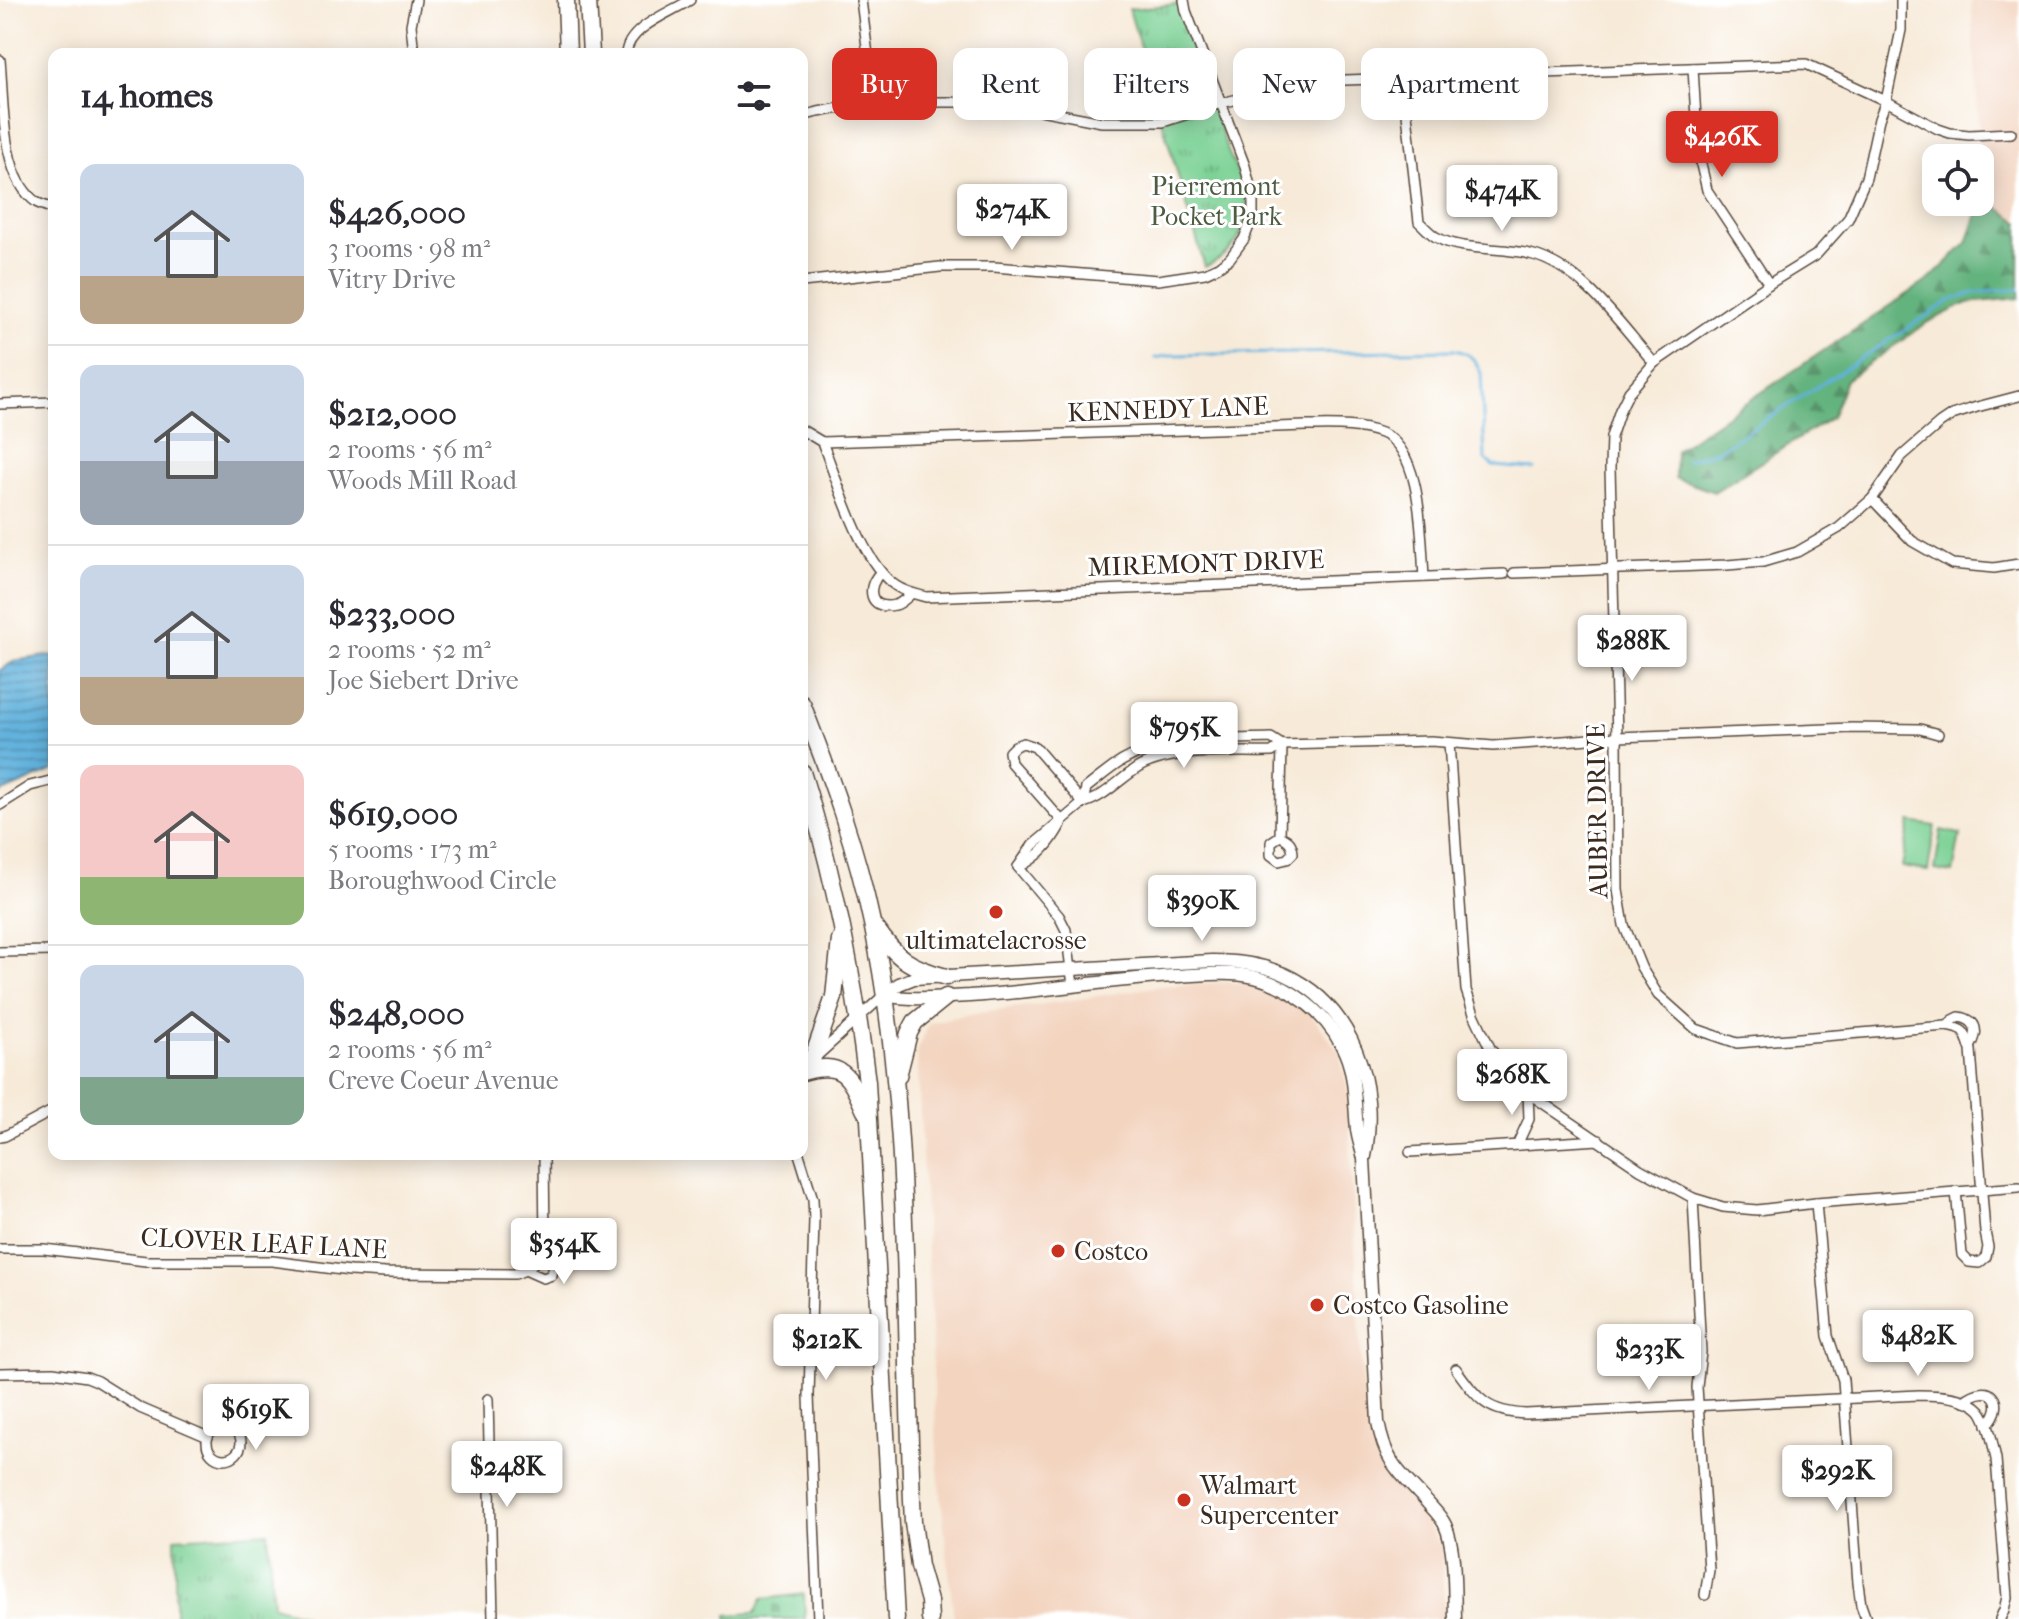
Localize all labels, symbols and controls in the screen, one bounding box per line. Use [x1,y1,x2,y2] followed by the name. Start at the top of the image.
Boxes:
[832,48,937,120] chip: Buy
[953,48,1068,120] chip: Rent
[1084,48,1217,120] chip: Filters
[1233,48,1345,120] chip: New
[1361,48,1548,120] chip: Apartment
[732,74,776,118] icon: filters
[80,76,213,116] text: 14 homes
[1666,111,1778,179] pin: $426K
[1684,121,1760,152] text: $426K
[1922,144,1994,216] map controls
[1922,144,1994,216] button: locate
[1446,165,1558,233] pin: $474K
[1150,171,1283,232] park label: Pierremont Pocket Park
[1464,175,1540,206] text: $474K
[956,184,1068,252] pin: $274K
[328,193,466,233] text: $426,000
[975,194,1049,225] text: $274K
[144,196,240,292] icon: home
[328,233,490,264] text: 3 rooms · 98 m²
[328,264,456,295] text: Vitry Drive
[1067,390,1269,428] street label: KENNEDY LANE
[328,394,457,434] text: $212,000
[144,397,240,493] icon: home
[328,434,492,465] text: 2 rooms · 56 m²
[328,465,517,496] text: Woods Mill Road
[1087,544,1325,583] street label: MIREMONT DRIVE
[328,594,455,634] text: $233,000
[144,597,240,693] icon: home
[1576,615,1688,683] pin: $288K
[1596,625,1668,656] text: $288K
[328,634,491,665] text: 2 rooms · 52 m²
[328,665,519,696] text: Joe Siebert Drive
[1128,702,1240,770] pin: $795K
[1149,712,1219,743] text: $795K
[1580,723,1615,900] street label: AUBER DRIVE
[328,794,458,834] text: $619,000
[144,797,240,893] icon: home
[328,834,497,865] text: 5 rooms · 173 m²
[328,865,557,896] text: Boroughwood Circle
[1146,875,1258,943] pin: $390K
[1166,885,1238,916] text: $390K
[987,903,1005,921] marker: ultimatelacrosse
[904,925,1087,956] place label: ultimatelacrosse
[328,994,465,1034] text: $248,000
[144,997,240,1093] icon: home
[328,1034,492,1065] text: 2 rooms · 56 m²
[1456,1049,1568,1117] pin: $268K
[1475,1059,1549,1090] text: $268K
[328,1065,559,1096] text: Creve Coeur Avenue
[508,1218,620,1286] pin: $354K
[140,1222,388,1265] street label: CLOVER LEAF LANE
[529,1228,599,1259] text: $354K
[1074,1236,1148,1267] place label: Costco
[1049,1242,1067,1260] marker: Costco
[1333,1290,1509,1321] place label: Costco Gasoline
[1308,1296,1326,1314] marker: Costco Gasoline
[1862,1310,1974,1378] pin: $482K
[770,1314,882,1382] pin: $212K
[1881,1320,1956,1351] text: $482K
[791,1324,861,1355] text: $212K
[1593,1324,1705,1392] pin: $233K
[1615,1334,1683,1365] text: $233K
[200,1384,312,1452] pin: $619K
[221,1394,291,1425] text: $619K
[451,1441,563,1509] pin: $248K
[1781,1445,1893,1513] pin: $292K
[470,1451,545,1482] text: $248K
[1800,1455,1874,1486] text: $292K
[1199,1470,1338,1531] place label: Walmart Supercenter
[1175,1491,1193,1509] marker: Walmart Supercenter

